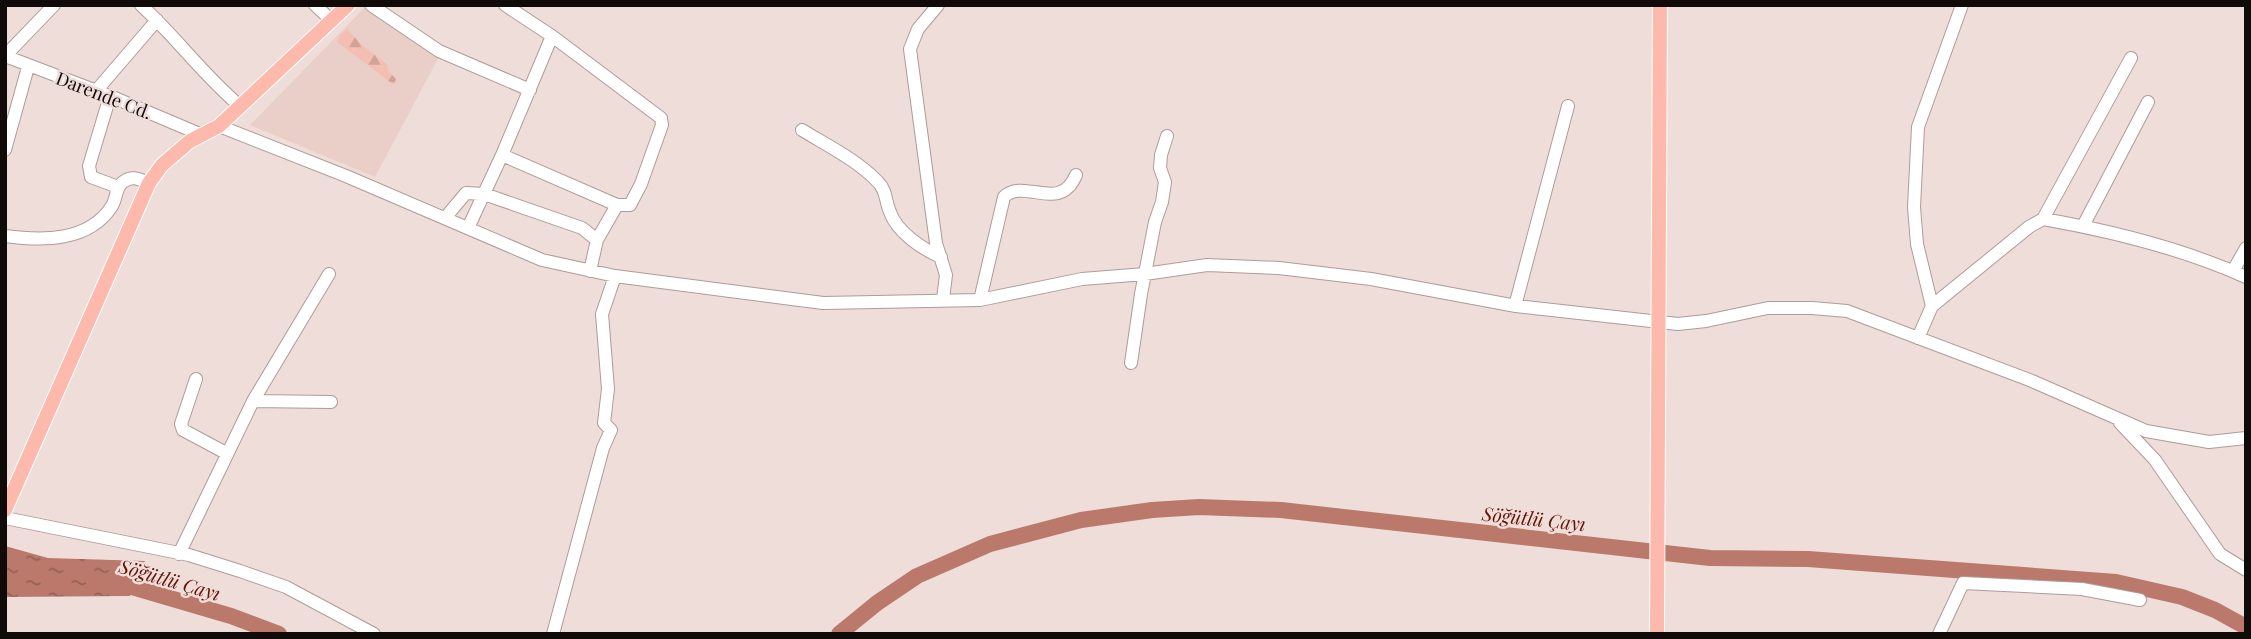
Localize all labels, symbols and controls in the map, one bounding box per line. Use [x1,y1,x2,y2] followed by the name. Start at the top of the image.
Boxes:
[53,66,155,124] street label: Darende Cd.
[1480,500,1587,536] water label: Söğütlü Çayı
[116,552,224,606] water label: Söğütlü Çayı

